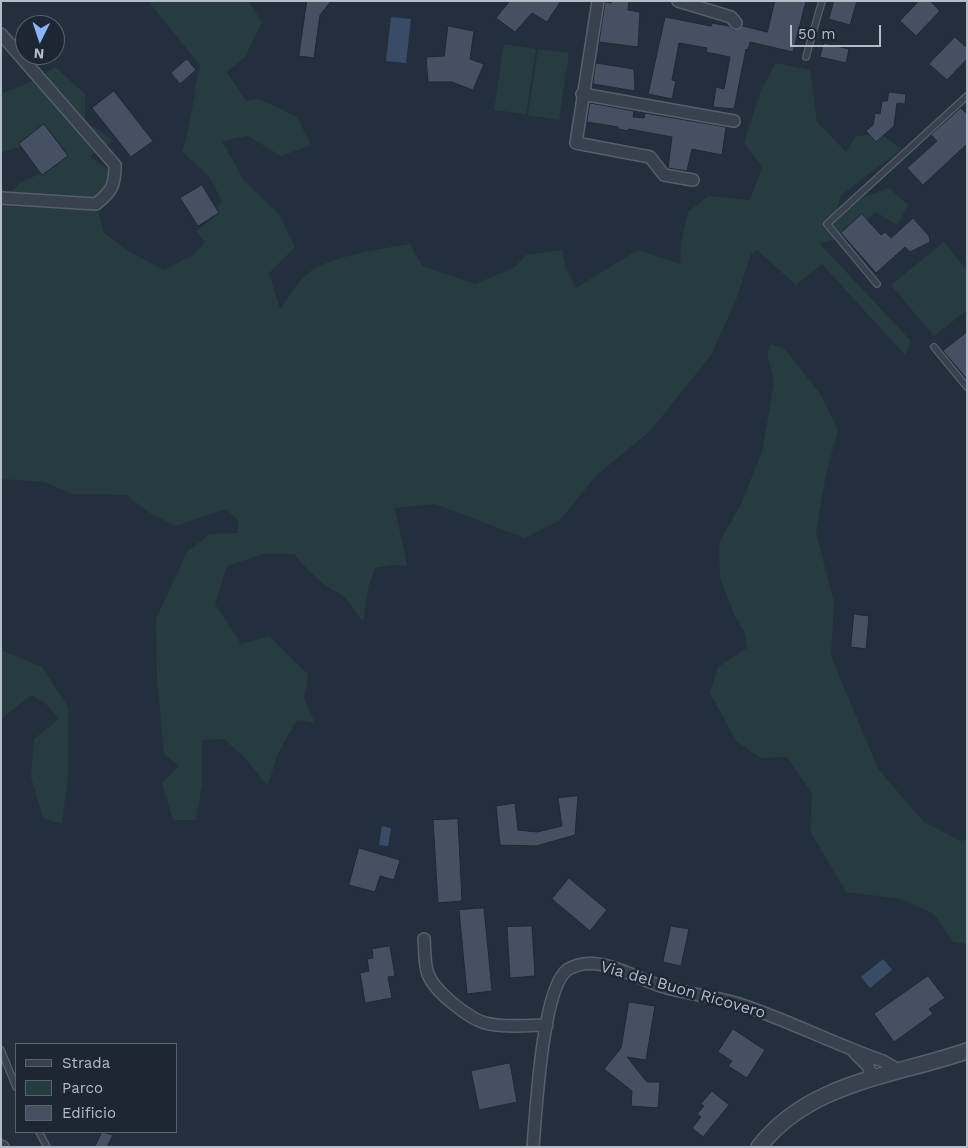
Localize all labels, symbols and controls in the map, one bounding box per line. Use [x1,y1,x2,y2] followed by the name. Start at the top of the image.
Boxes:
[15,15,65,65] north arrow
[793,15,884,47] scale bar
[798,25,835,43] text: 50 m
[33,46,45,62] text: N
[598,957,768,1023] street label: Via del Buon Ricovero
[15,1043,178,1133] legend
[62,1054,110,1072] text: Strada
[62,1079,103,1097] text: Parco
[62,1104,116,1122] text: Edificio

